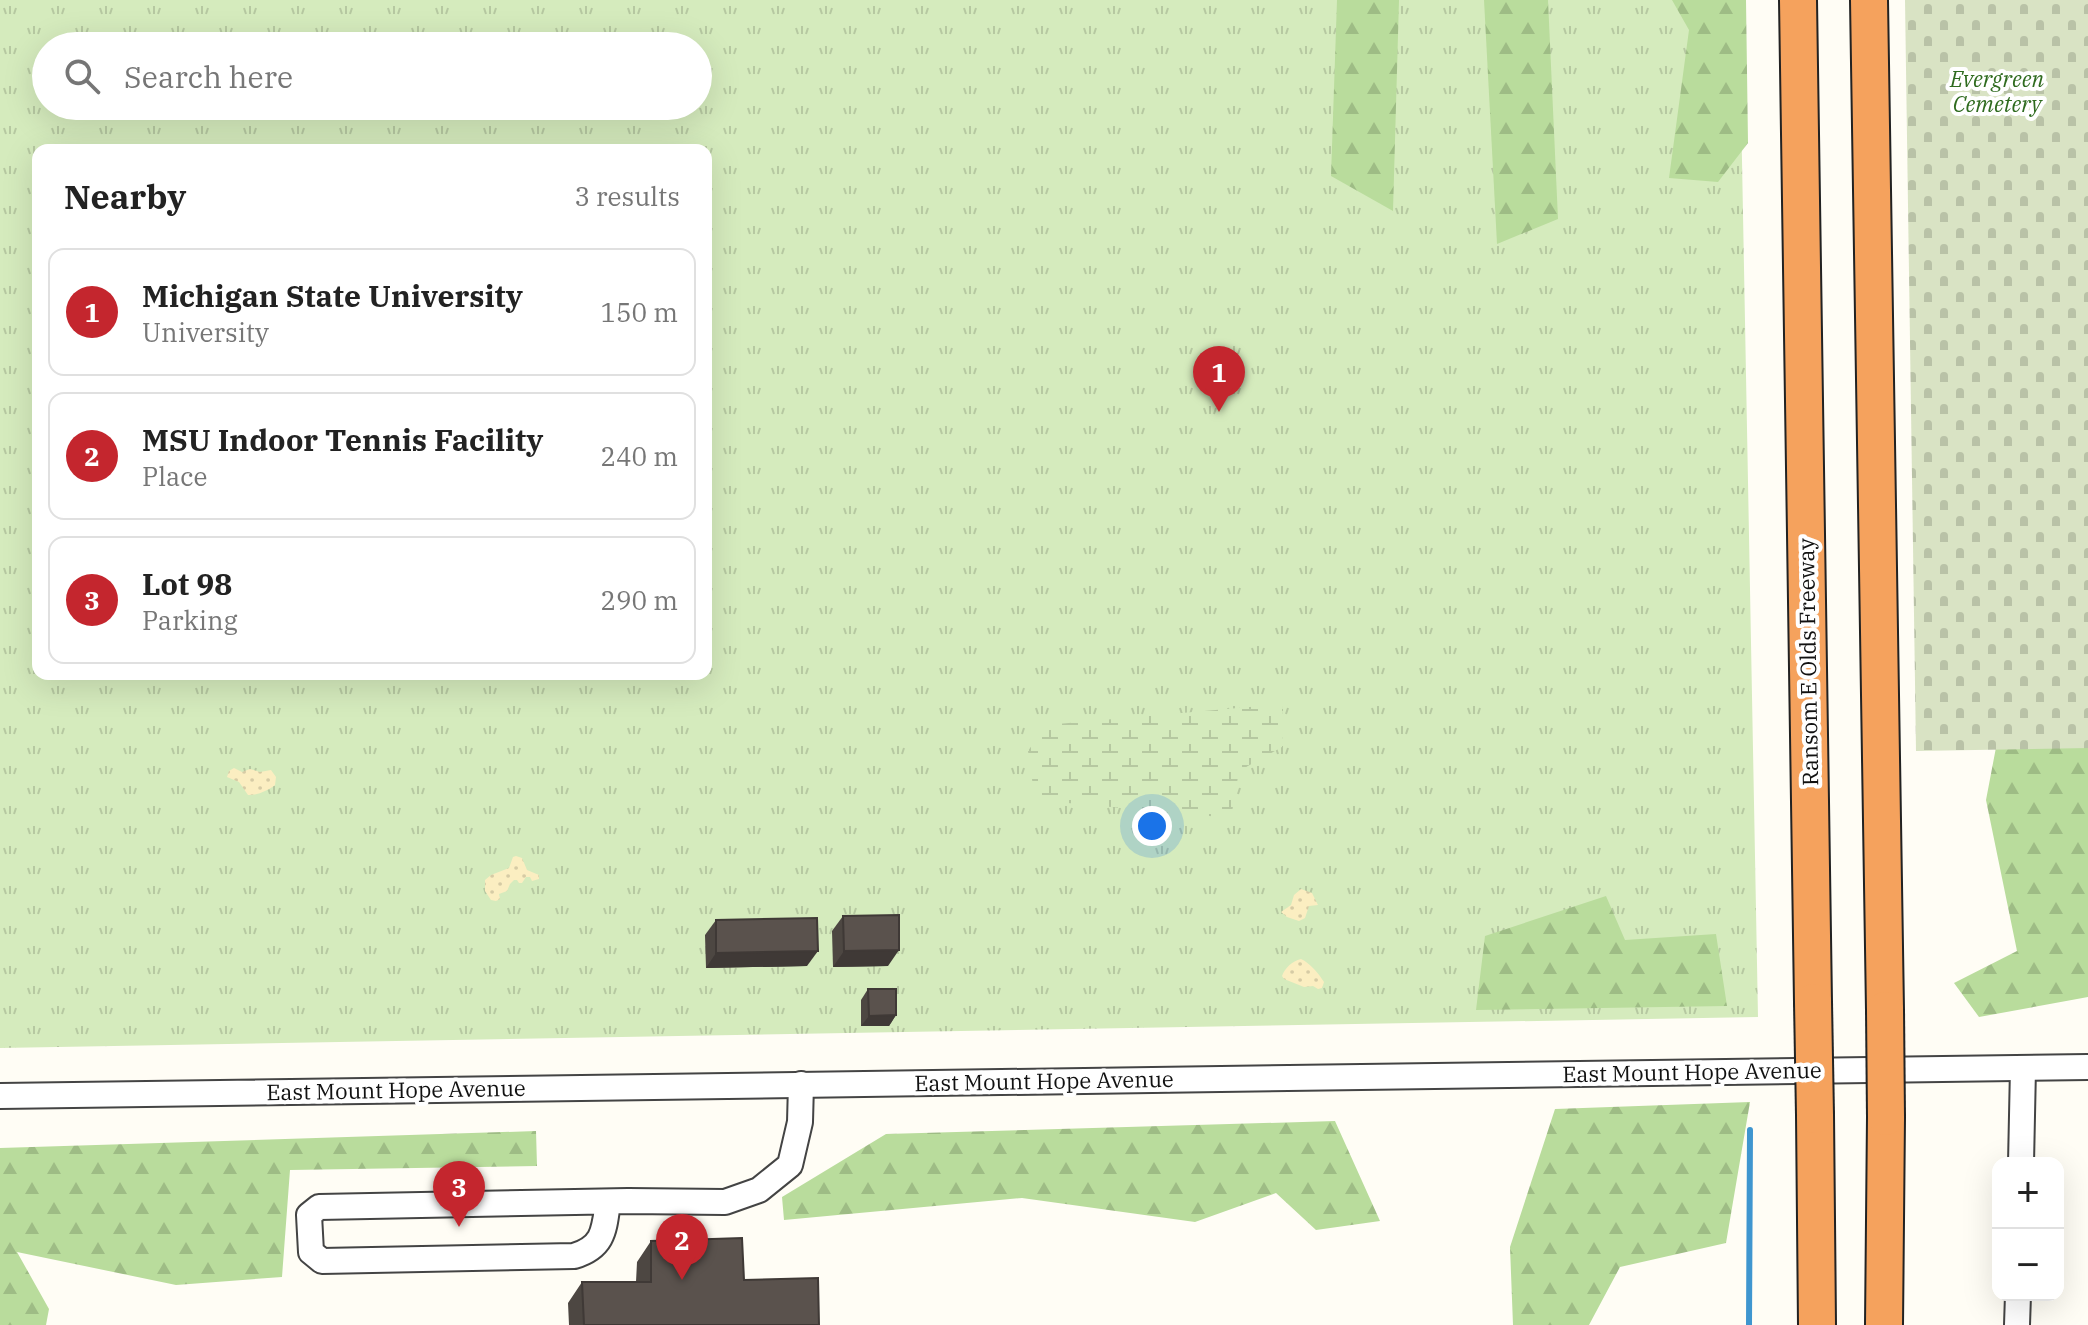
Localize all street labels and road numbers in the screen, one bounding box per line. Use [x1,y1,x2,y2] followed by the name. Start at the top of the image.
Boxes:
[1791,538,1824,786] street label: Ransom E Olds Freeway
[1562,1055,1822,1088] street label: East Mount Hope Avenue
[914,1064,1174,1097] street label: East Mount Hope Avenue
[266,1073,526,1106] street label: East Mount Hope Avenue

